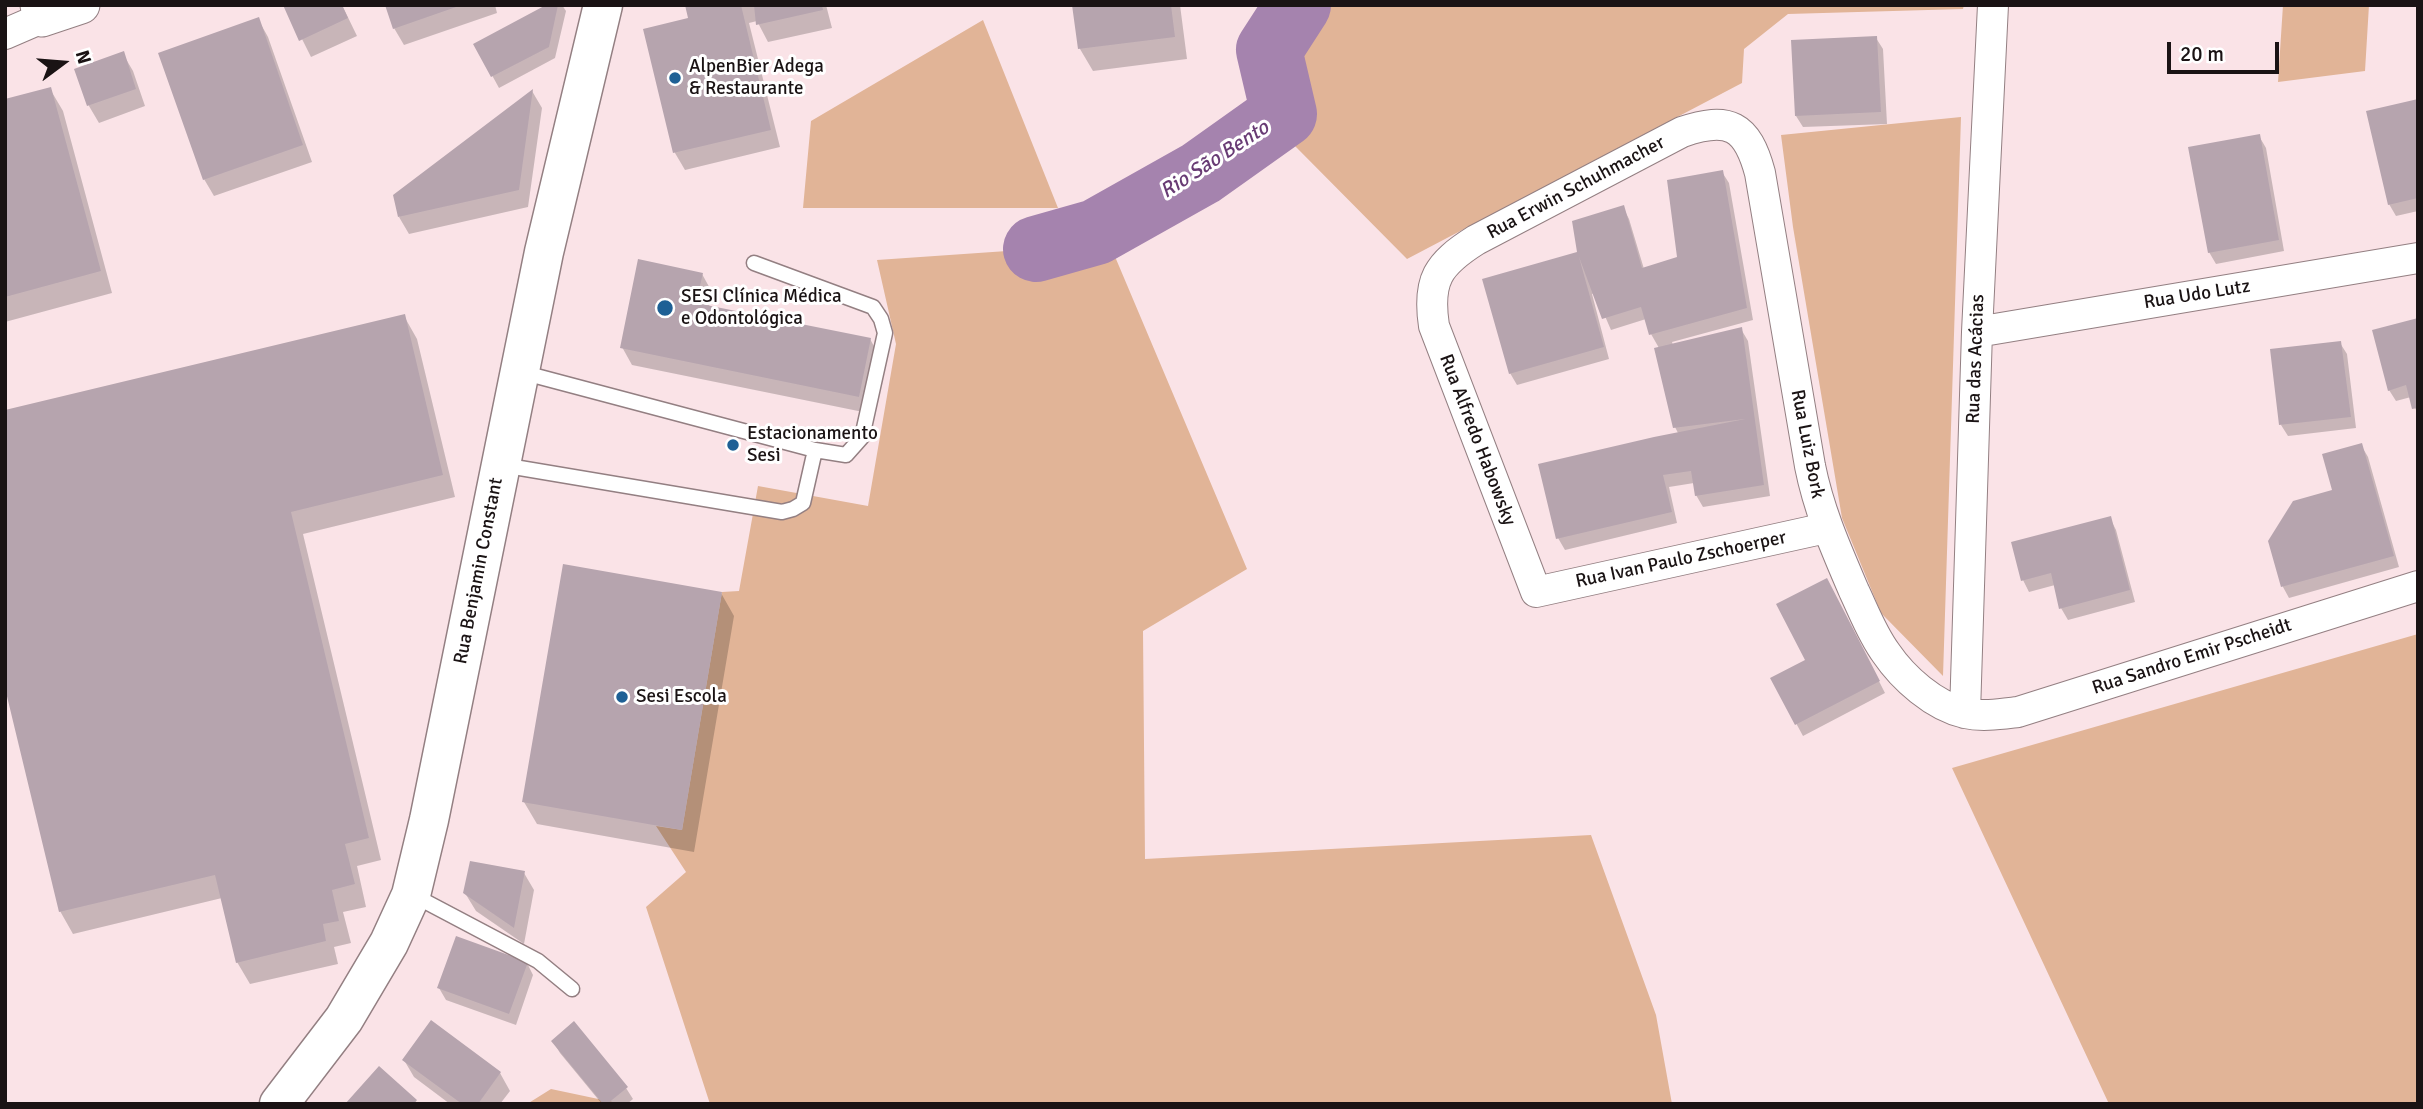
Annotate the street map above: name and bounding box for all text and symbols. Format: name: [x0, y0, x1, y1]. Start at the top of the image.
north arrow: [28, 28, 98, 98]
scale bar: [2171, 28, 2283, 72]
text: 20 m: [2180, 41, 2224, 67]
text: N: [70, 48, 97, 67]
place label: AlpenBier Adega & Restaurante: [689, 56, 824, 100]
marker: AlpenBier Adega & Restaurante: [667, 70, 683, 86]
water label: Rio São Bento: [1156, 116, 1274, 204]
street label: Rua Erwin Schuhmacher: [1483, 131, 1669, 245]
street label: Rua Udo Lutz: [2142, 275, 2252, 315]
place label: SESI Clínica Médica e Odontológica: [681, 286, 842, 330]
street label: Rua das Acácias: [1962, 294, 1990, 424]
marker: SESI Clínica Médica e Odontológica: [655, 298, 675, 318]
street label: Rua Alfredo Habowsky: [1434, 351, 1520, 529]
street label: Rua Luiz Bork: [1785, 387, 1829, 501]
place label: Estacionamento Sesi: [747, 423, 878, 467]
marker: Estacionamento Sesi: [725, 437, 741, 453]
street label: Rua Benjamin Constant: [450, 476, 508, 666]
street label: Rua Ivan Paulo Zschoerper: [1574, 527, 1788, 593]
street label: Rua Sandro Emir Pscheidt: [2089, 614, 2295, 700]
place label: Sesi Escola: [636, 686, 727, 708]
marker: Sesi Escola: [614, 689, 630, 705]

